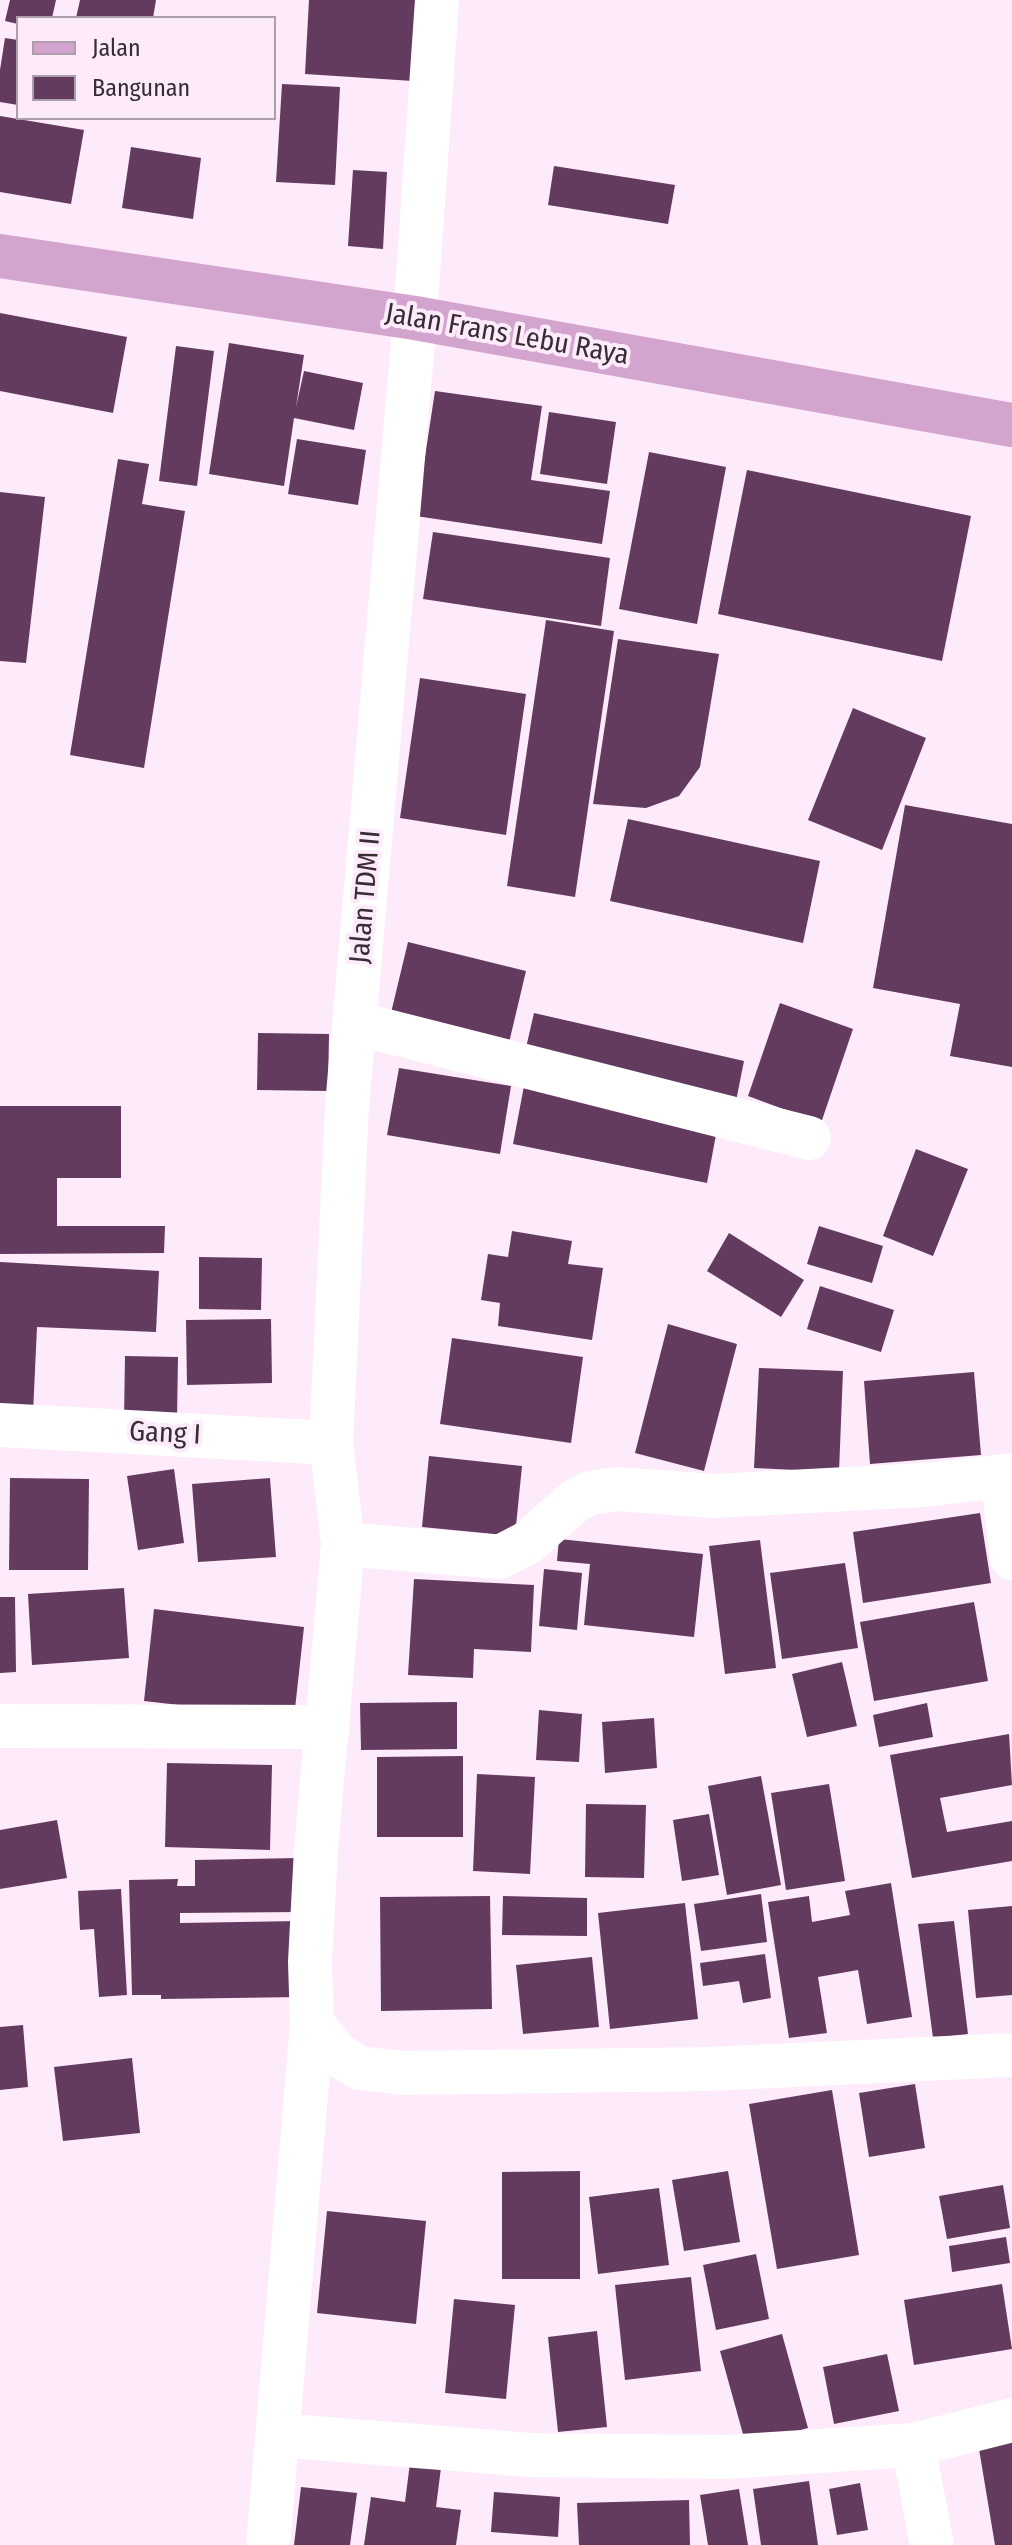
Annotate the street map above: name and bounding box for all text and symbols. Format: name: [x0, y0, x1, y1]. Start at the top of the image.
legend: [16, 16, 276, 120]
text: Jalan: [92, 34, 141, 62]
text: Bangunan: [92, 74, 190, 102]
street label: Jalan Frans Lebu Raya: [383, 297, 631, 373]
street label: Jalan TDM II: [343, 829, 389, 965]
street label: Gang I: [128, 1415, 202, 1453]

